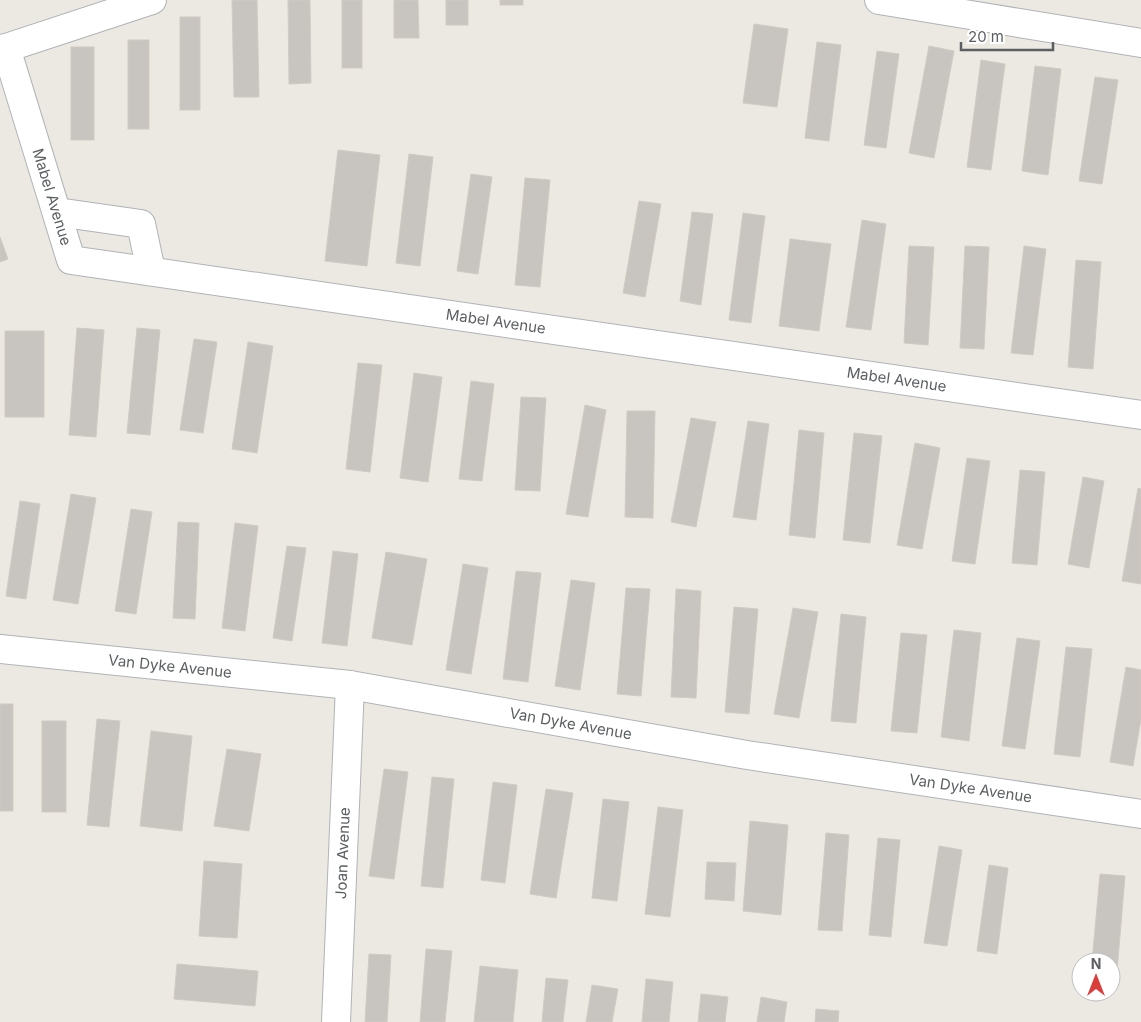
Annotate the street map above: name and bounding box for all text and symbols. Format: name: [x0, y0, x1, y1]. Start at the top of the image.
scale bar: [961, 20, 1054, 52]
text: 20 m: [968, 27, 1004, 46]
street label: Mabel Avenue: [28, 146, 76, 248]
street label: Mabel Avenue: [445, 304, 547, 338]
street label: Mabel Avenue: [846, 362, 948, 396]
street label: Van Dyke Avenue: [107, 650, 233, 682]
street label: Van Dyke Avenue: [508, 703, 634, 744]
street label: Van Dyke Avenue: [908, 769, 1033, 807]
street label: Joan Avenue: [331, 807, 354, 899]
north arrow: [1071, 952, 1121, 1002]
text: N: [1091, 955, 1101, 972]

